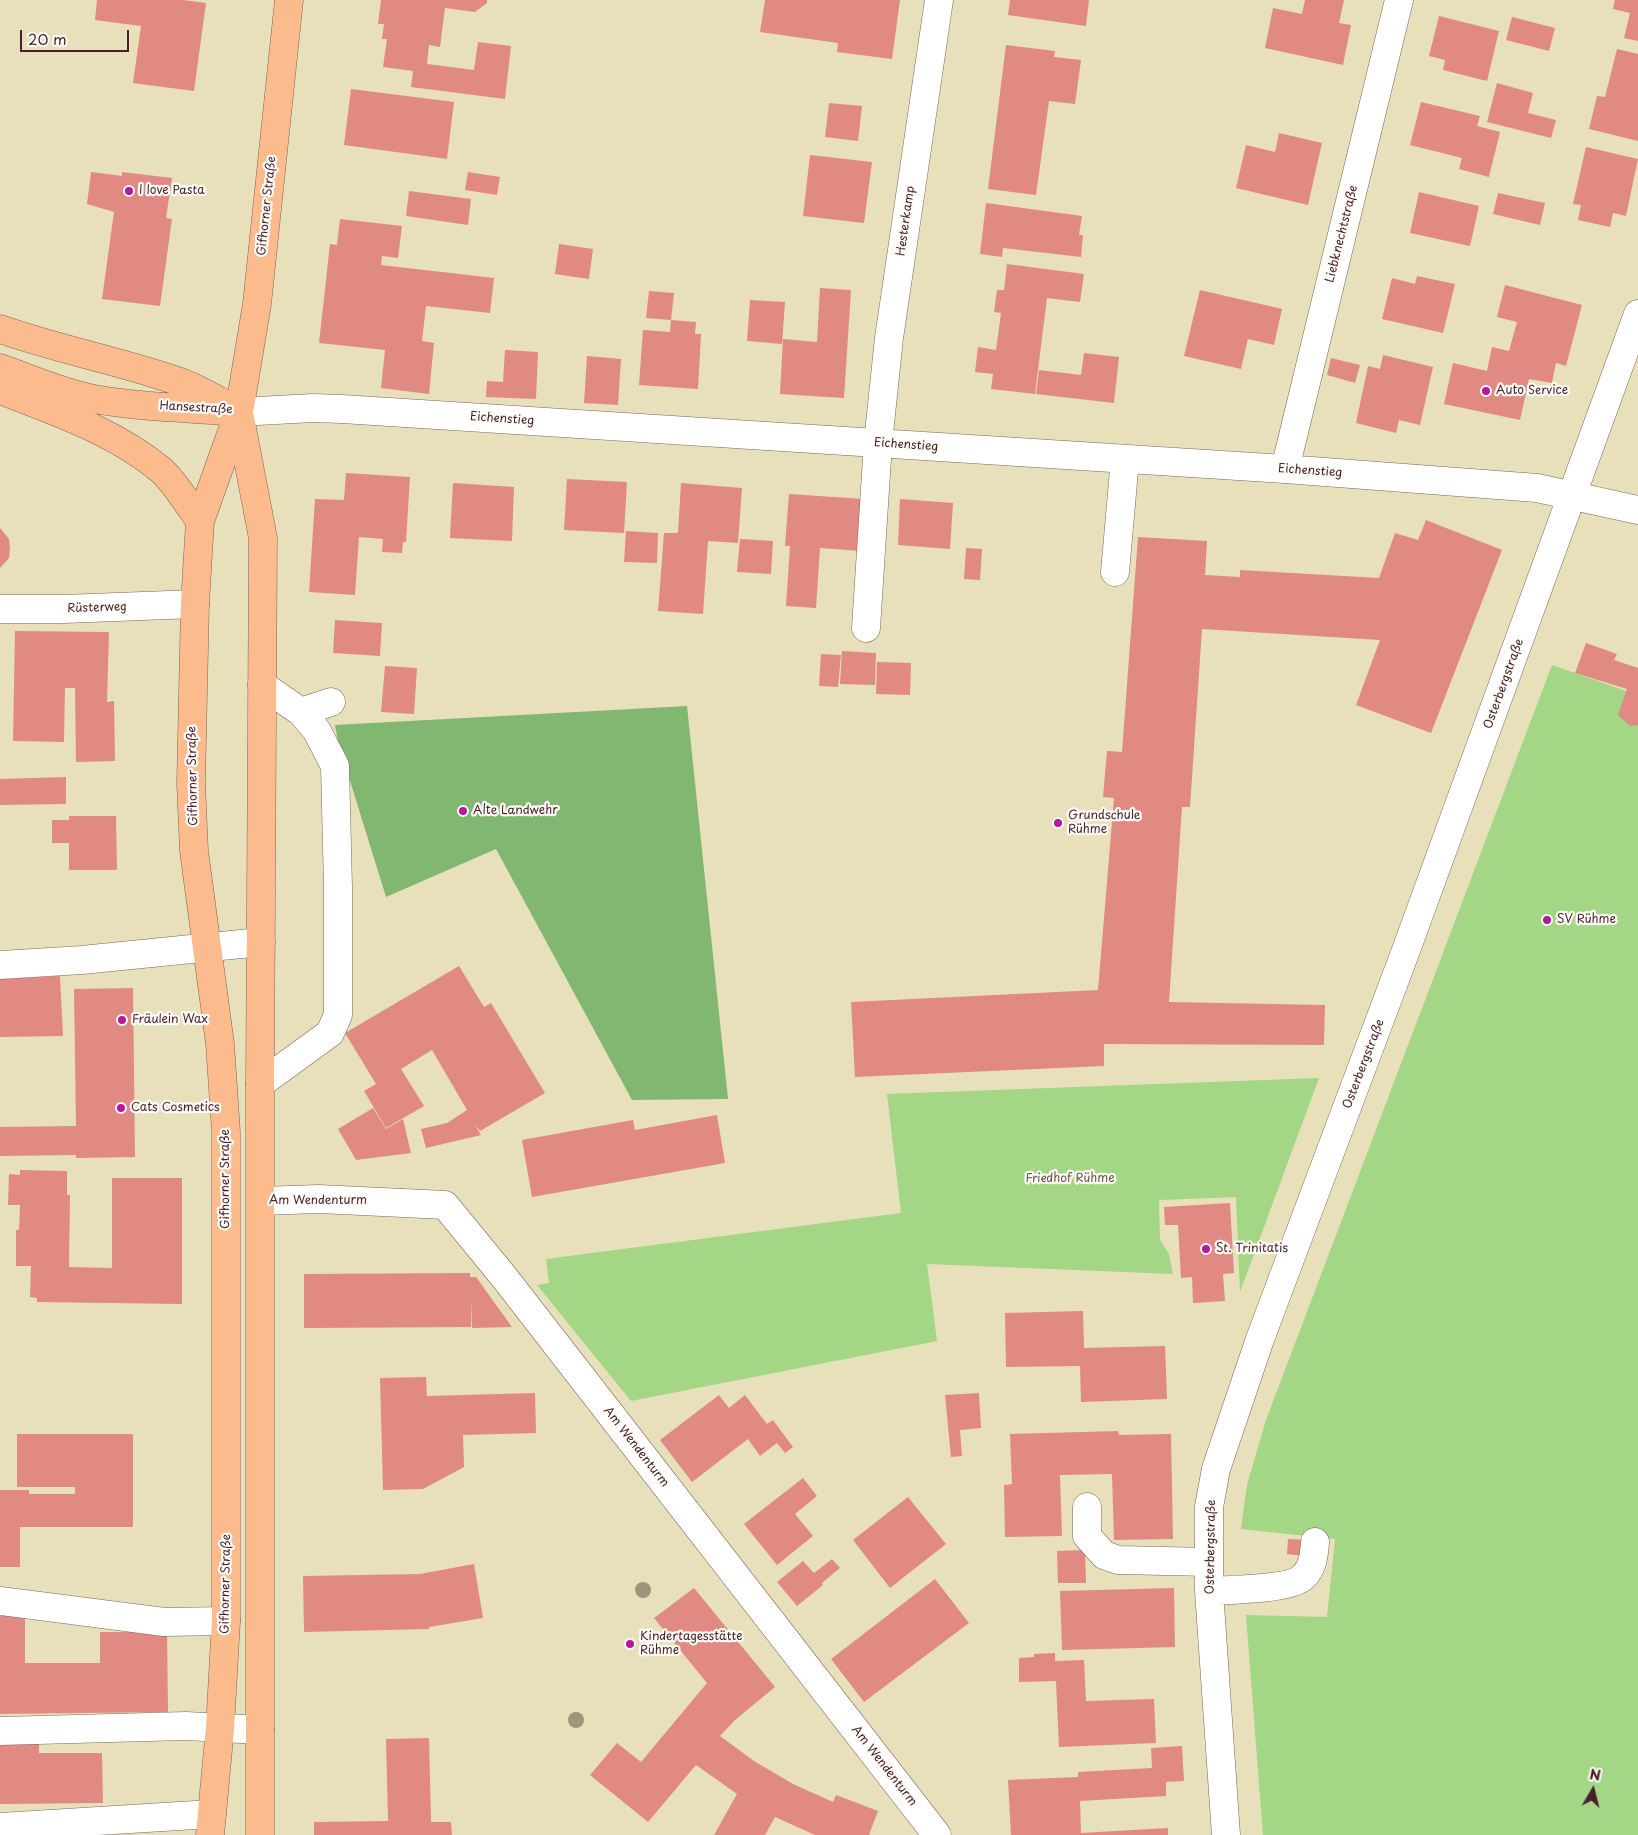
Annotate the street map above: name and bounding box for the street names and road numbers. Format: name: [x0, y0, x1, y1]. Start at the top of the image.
street label: Gifhorner Straße: [255, 156, 279, 256]
street label: Liebknechtstraße: [1323, 184, 1361, 284]
street label: Hesterkamp: [894, 185, 918, 257]
street label: Hansestraße: [159, 399, 233, 417]
street label: Eichenstieg: [469, 410, 535, 428]
street label: Eichenstieg: [873, 436, 939, 454]
street label: Eichenstieg: [1277, 462, 1343, 480]
street label: Rüsterweg: [67, 600, 127, 616]
street label: Osterbergstraße: [1481, 637, 1527, 731]
street label: Gifhorner Straße: [185, 726, 201, 826]
street label: Osterbergstraße: [1340, 1017, 1388, 1111]
street label: Gifhorner Straße: [219, 1129, 233, 1229]
street label: Am Wendenturm: [269, 1194, 367, 1208]
street label: Am Wendenturm: [600, 1404, 672, 1490]
street label: Osterbergstraße: [1203, 1499, 1219, 1595]
street label: Gifhorner Straße: [218, 1534, 234, 1634]
street label: Am Wendenturm: [848, 1723, 920, 1809]

